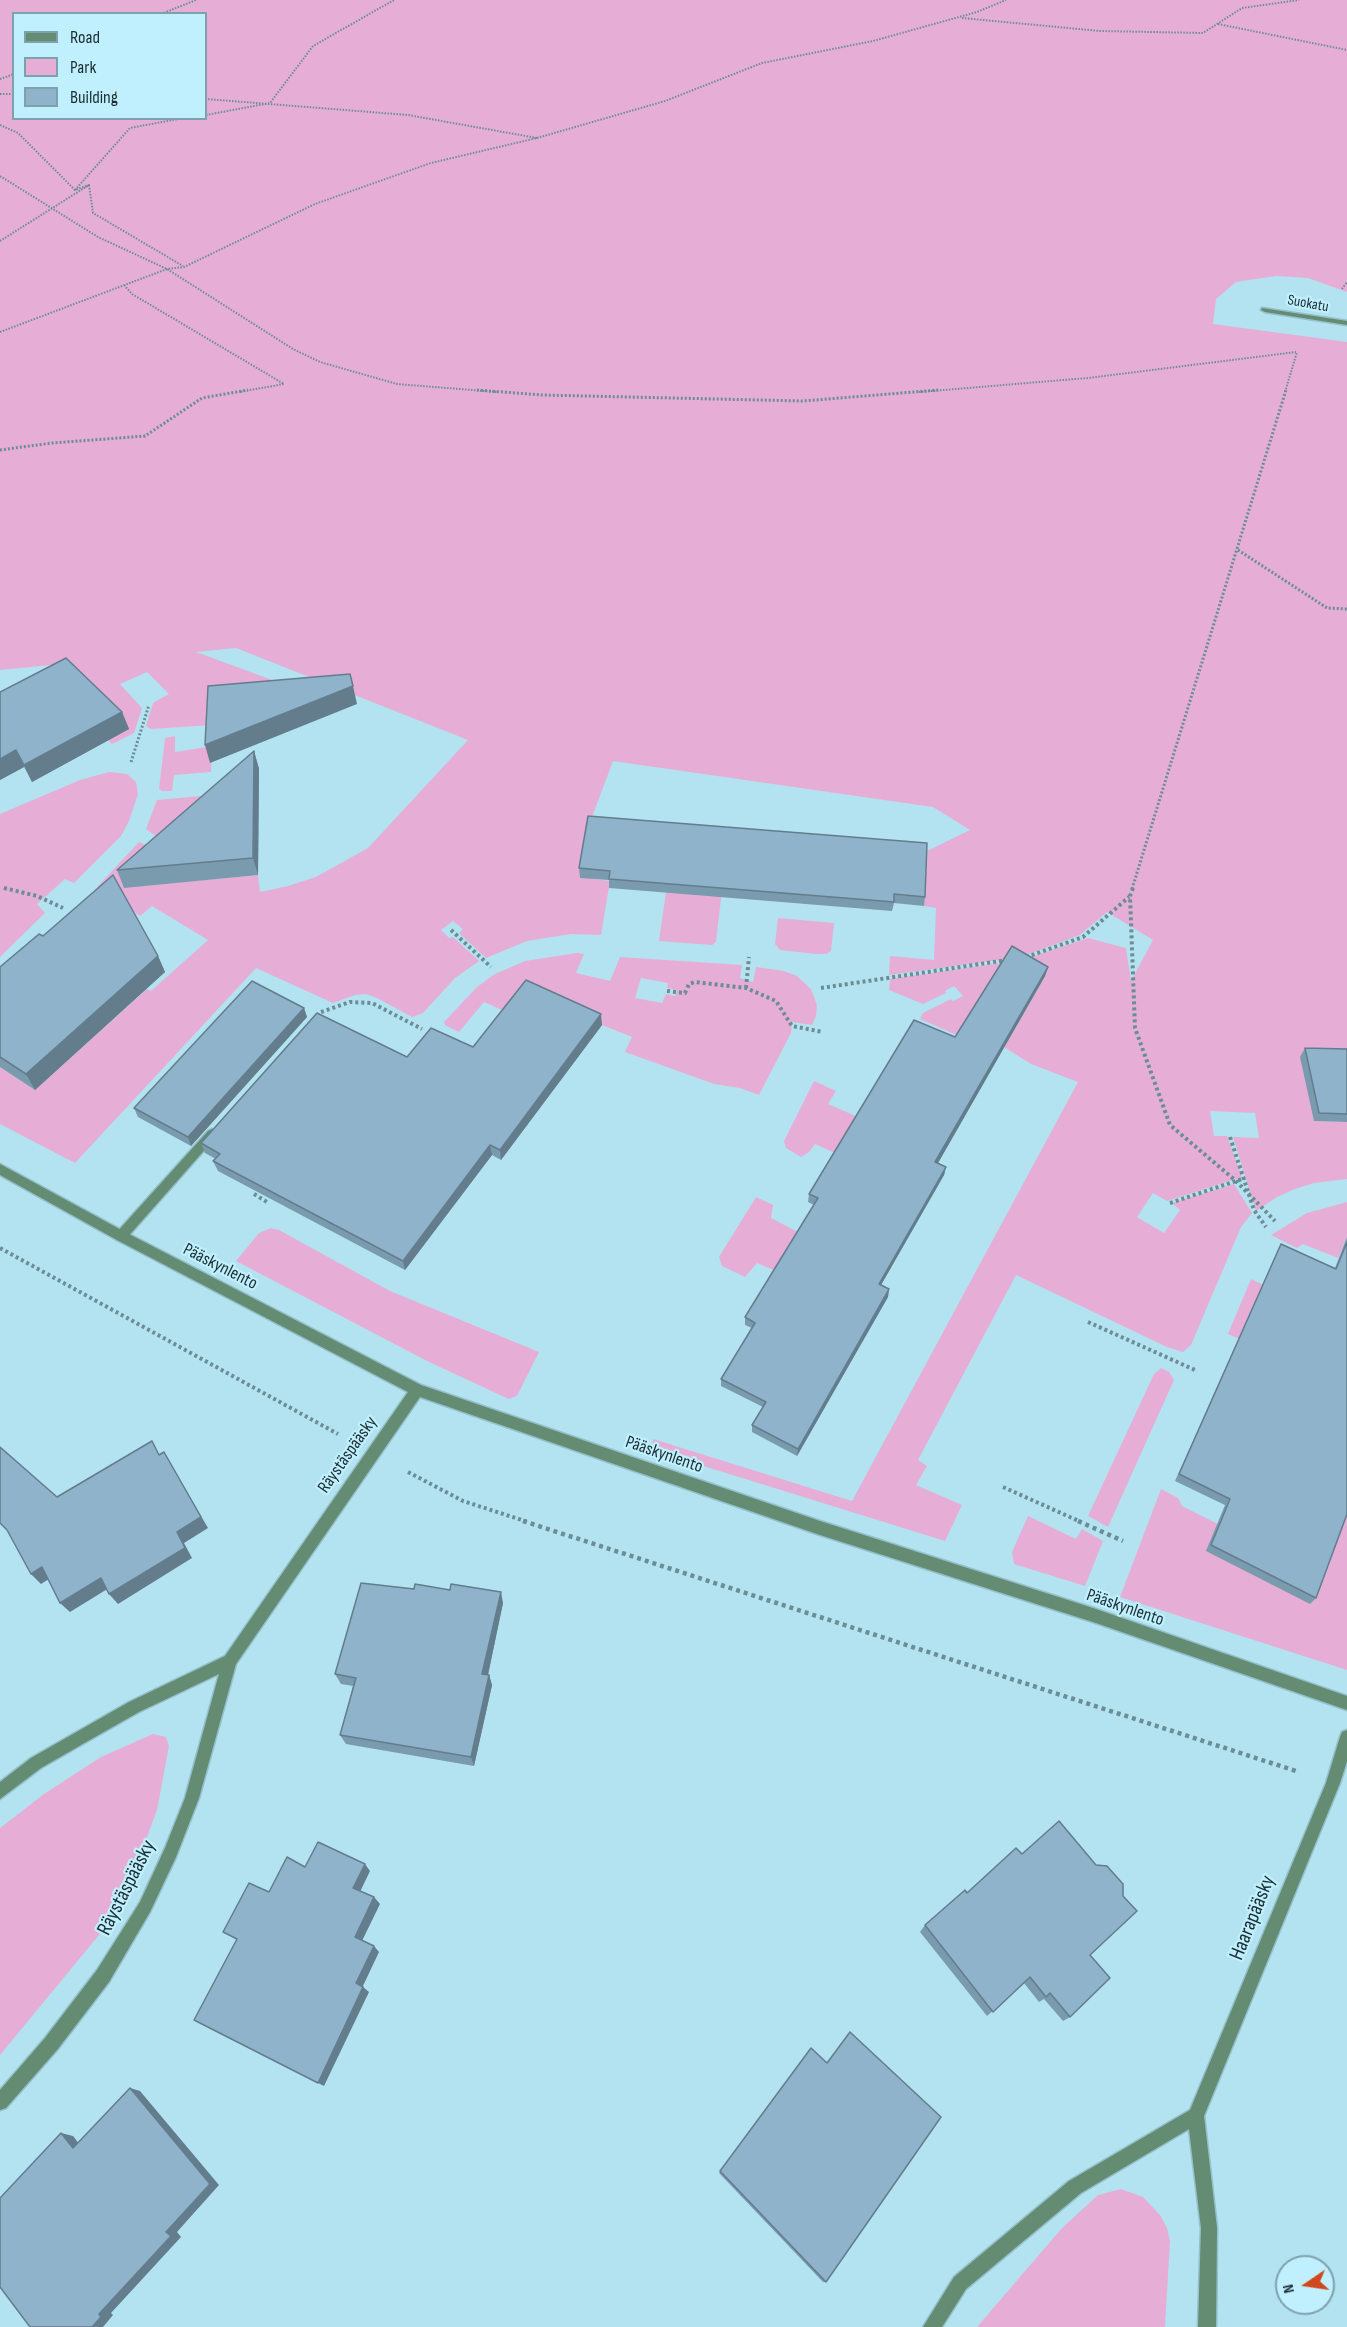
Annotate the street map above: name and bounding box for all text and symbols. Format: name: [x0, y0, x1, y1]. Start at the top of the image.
legend: [12, 12, 207, 120]
text: Road: [70, 27, 100, 48]
text: Park: [70, 57, 96, 78]
text: Building: [70, 87, 118, 108]
street label: Suokatu: [1286, 292, 1330, 316]
street label: Pääskynlento: [179, 1239, 261, 1295]
street label: Räystäspääsky: [314, 1412, 382, 1498]
street label: Pääskynlento: [622, 1432, 706, 1478]
street label: Pääskynlento: [1083, 1585, 1167, 1631]
street label: Räystäspääsky: [92, 1836, 162, 1940]
street label: Haarapääsky: [1225, 1872, 1281, 1964]
north arrow: [1275, 2255, 1335, 2315]
text: N: [1279, 2282, 1299, 2295]

